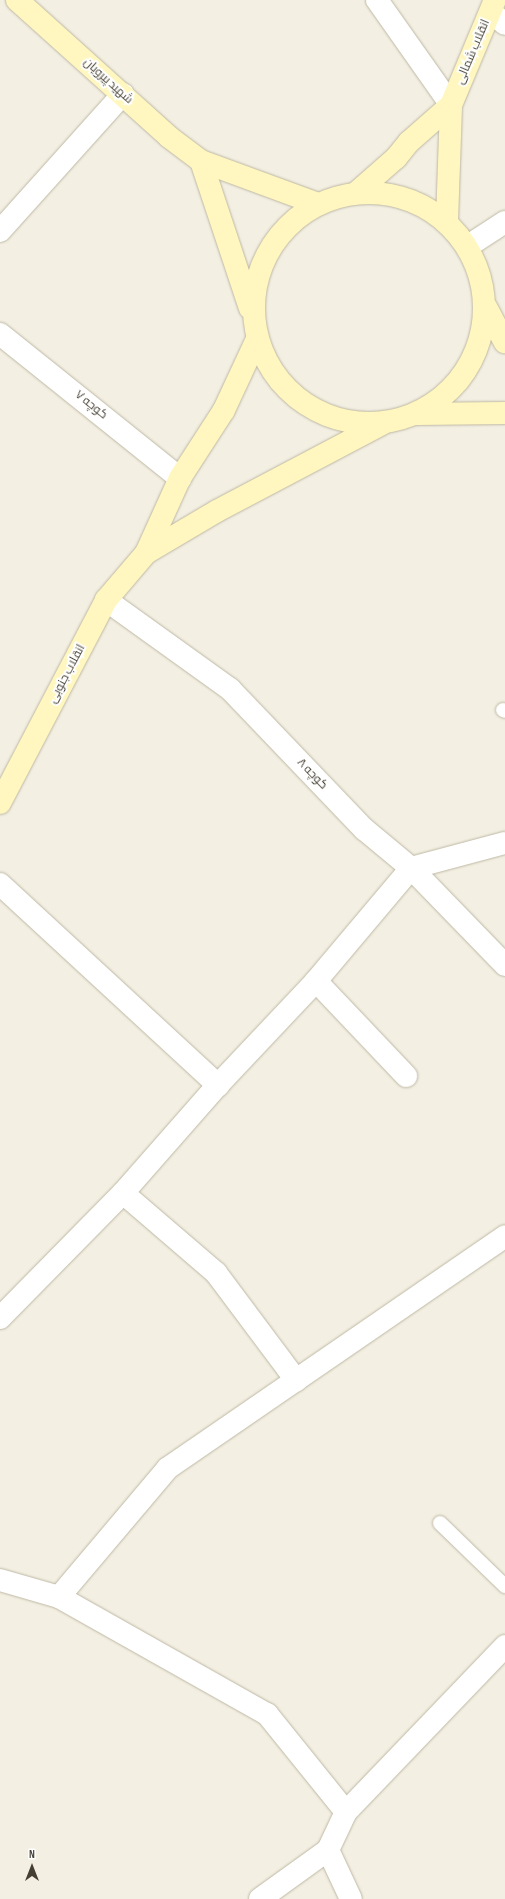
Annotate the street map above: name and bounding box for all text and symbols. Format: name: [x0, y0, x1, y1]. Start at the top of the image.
street label: انقلاب شمالی: [453, 17, 493, 87]
street label: شهید پیرویان: [80, 55, 136, 107]
street label: کوچه ۷: [72, 388, 110, 422]
street label: انقلاب جنوبی: [46, 642, 88, 706]
street label: کوچه ۸: [294, 756, 330, 792]
north arrow: [12, 1847, 52, 1887]
text: N: [29, 1848, 35, 1861]

